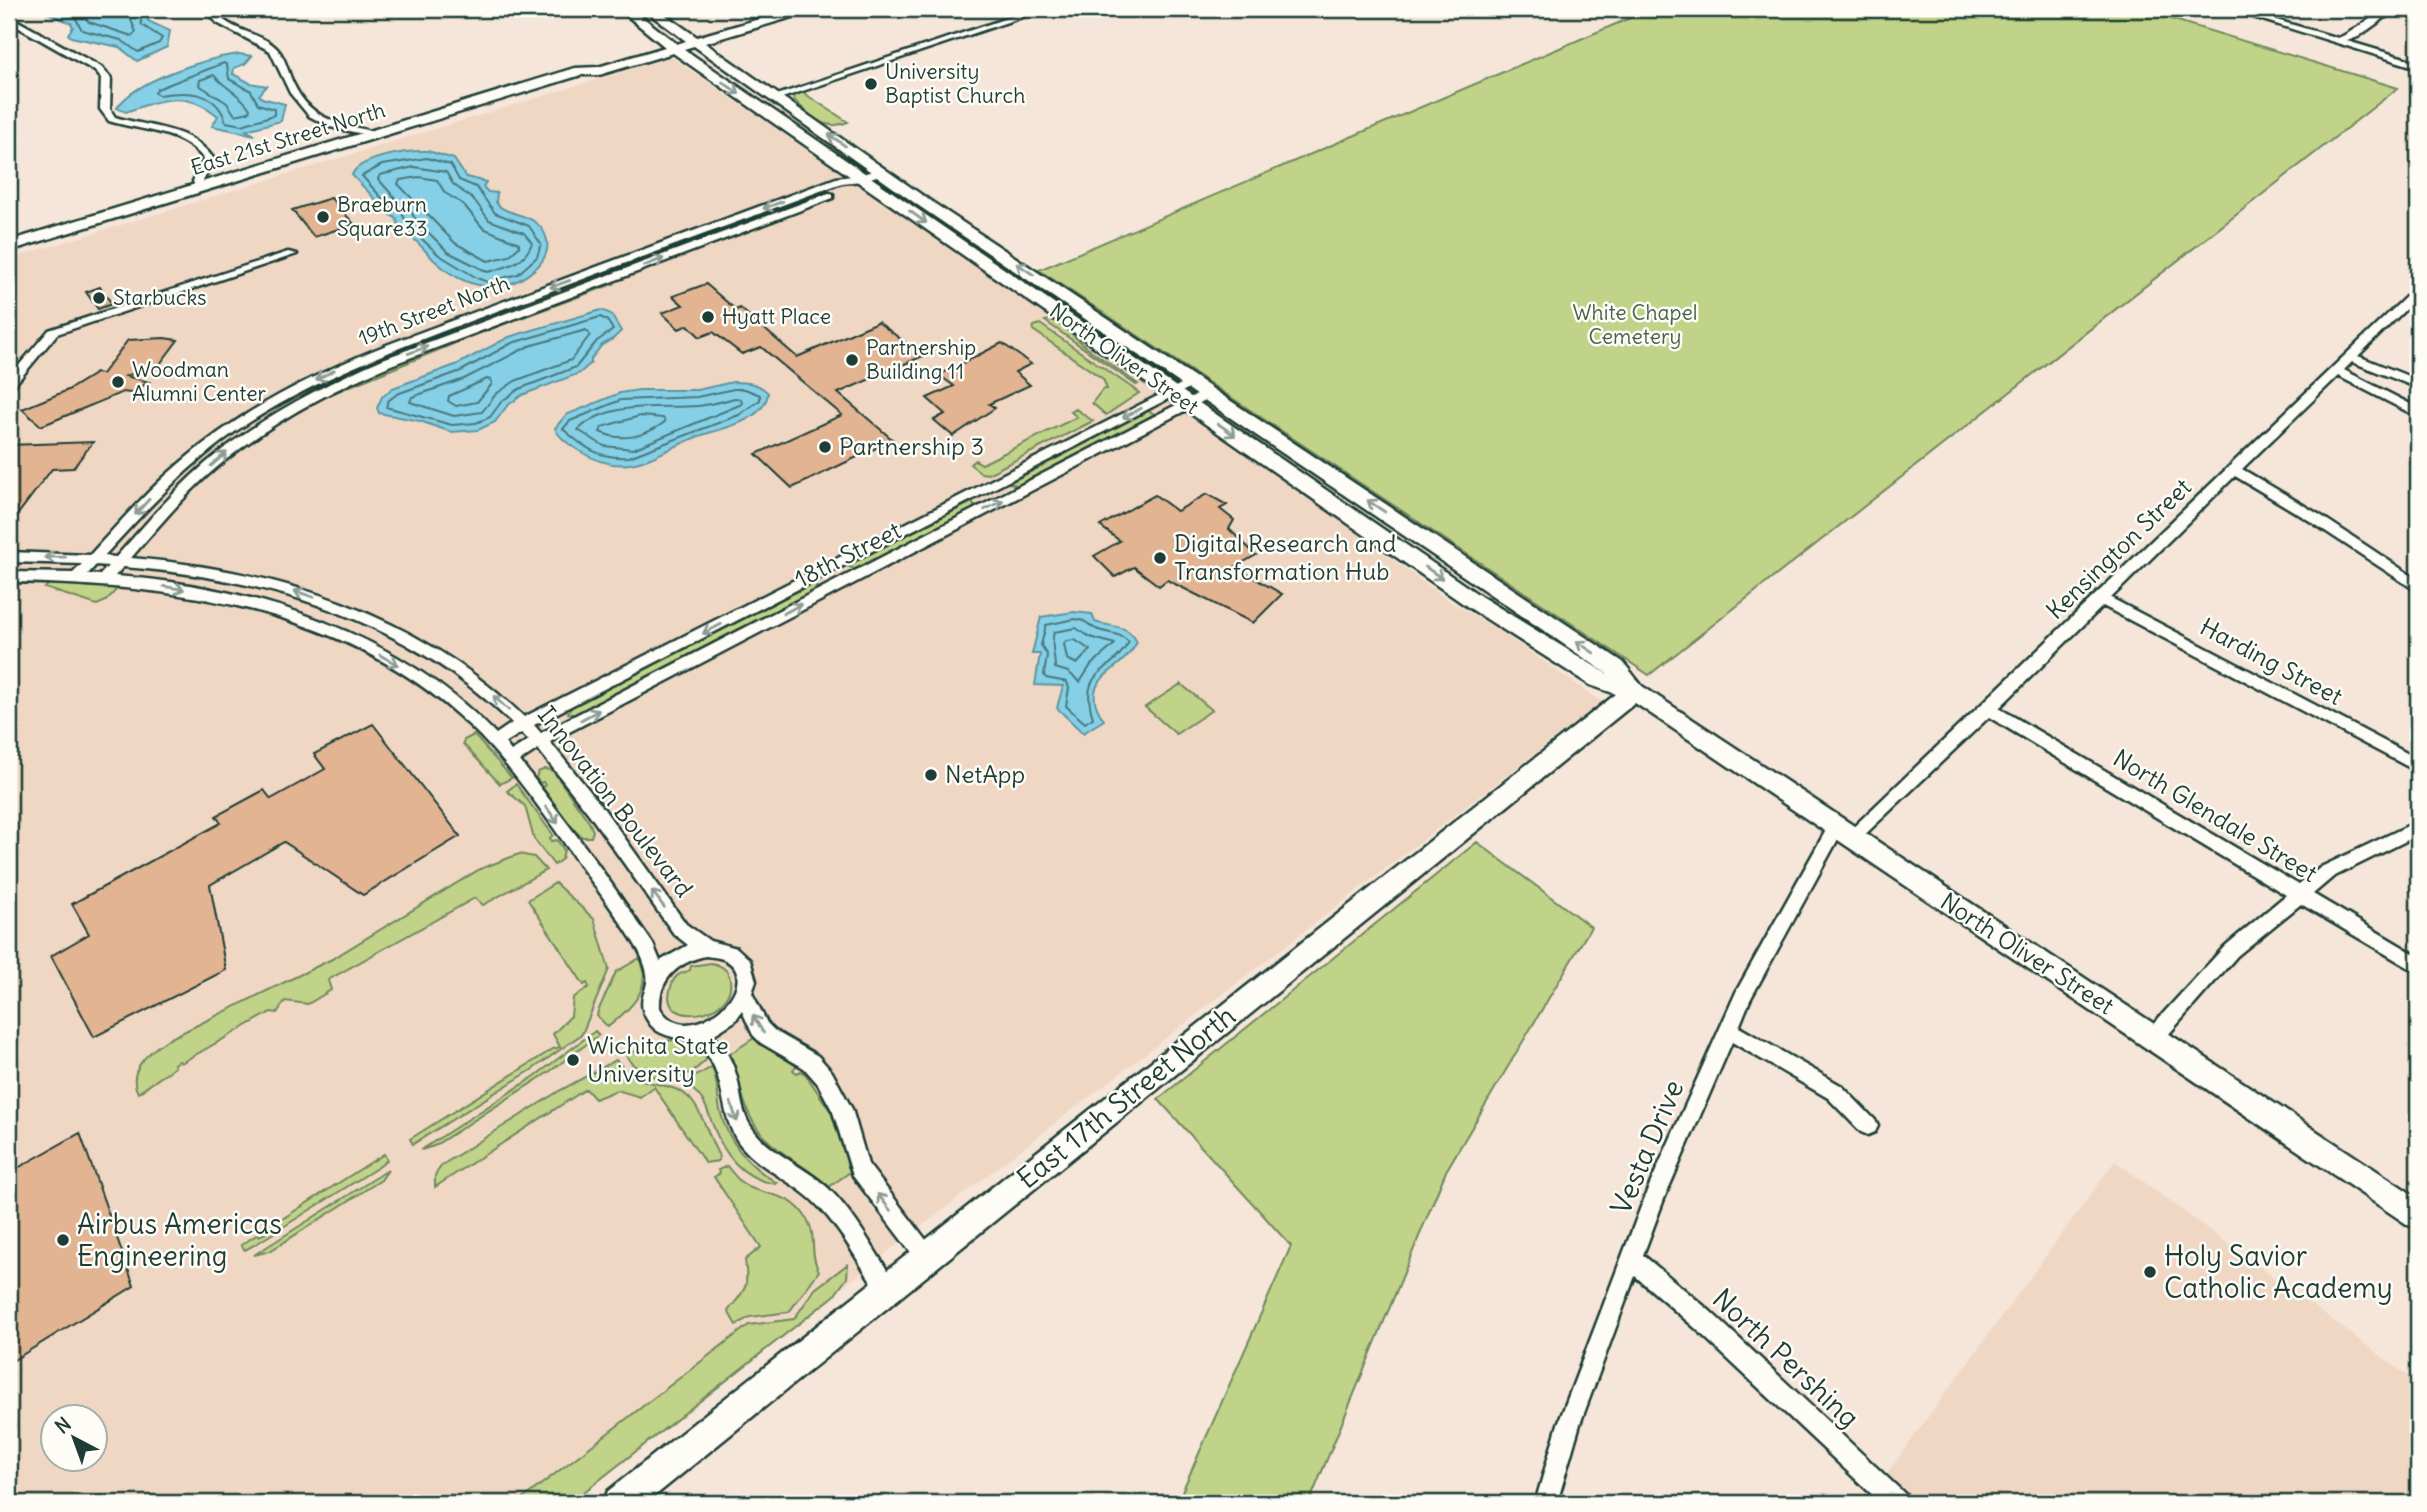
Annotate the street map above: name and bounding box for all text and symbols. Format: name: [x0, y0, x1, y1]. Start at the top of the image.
place label: University Baptist Church: [885, 58, 1025, 109]
marker: University Baptist Church: [863, 76, 879, 92]
one-way arrow: [721, 81, 740, 95]
street label: East 21st Street North: [187, 96, 388, 181]
one-way arrow: [828, 133, 847, 147]
place label: Braeburn Square33: [337, 191, 428, 242]
one-way arrow: [763, 200, 785, 212]
marker: Braeburn Square33: [315, 209, 331, 225]
one-way arrow: [908, 210, 928, 224]
one-way arrow: [643, 254, 664, 267]
one-way arrow: [1016, 262, 1035, 276]
street label: 19th Street North: [355, 269, 513, 352]
one-way arrow: [550, 279, 572, 291]
place label: Starbucks: [113, 284, 207, 311]
marker: Starbucks: [91, 290, 107, 306]
street label: North Oliver Street: [1045, 297, 1204, 420]
park label: White Chapel Cemetery: [1573, 299, 1698, 350]
place label: Hyatt Place: [722, 303, 831, 330]
marker: Hyatt Place: [700, 309, 716, 325]
place label: Partnership Building 11: [866, 334, 976, 385]
one-way arrow: [407, 343, 428, 355]
marker: Partnership Building 11: [844, 352, 860, 368]
place label: Woodman Alumni Center: [132, 356, 266, 407]
one-way arrow: [315, 369, 336, 383]
marker: Woodman Alumni Center: [110, 374, 126, 390]
one-way arrow: [1122, 407, 1143, 421]
one-way arrow: [1217, 423, 1236, 437]
place label: Partnership 3: [839, 431, 984, 461]
marker: Partnership 3: [817, 439, 833, 455]
one-way arrow: [210, 451, 228, 467]
street label: Kensington Street: [2040, 472, 2197, 625]
one-way arrow: [983, 497, 1004, 511]
one-way arrow: [134, 498, 150, 516]
one-way arrow: [1367, 499, 1386, 513]
street label: 18th Street: [789, 515, 906, 594]
place label: Digital Research and Transformation Hub: [1174, 528, 1396, 586]
marker: Digital Research and Transformation Hub: [1152, 550, 1168, 566]
one-way arrow: [44, 551, 67, 564]
one-way arrow: [1424, 566, 1443, 580]
one-way arrow: [162, 582, 185, 595]
one-way arrow: [293, 586, 315, 599]
one-way arrow: [781, 602, 802, 616]
street label: Harding Street: [2195, 611, 2348, 711]
one-way arrow: [702, 622, 723, 636]
one-way arrow: [1576, 640, 1595, 654]
one-way arrow: [378, 653, 398, 667]
one-way arrow: [492, 695, 510, 711]
street label: Innovation Boulevard: [532, 700, 700, 903]
one-way arrow: [579, 707, 600, 721]
street label: North Glendale Street: [2108, 742, 2323, 888]
place label: NetApp: [945, 759, 1025, 789]
marker: NetApp: [923, 767, 939, 783]
one-way arrow: [545, 805, 559, 824]
street label: North Oliver Street: [1935, 886, 2120, 1020]
one-way arrow: [651, 890, 666, 909]
street label: East 17th Street North: [1009, 998, 1243, 1196]
one-way arrow: [751, 1014, 765, 1034]
place label: Wichita State University: [587, 1030, 729, 1088]
marker: Wichita State University: [565, 1052, 581, 1068]
street label: Vesta Drive: [1603, 1074, 1691, 1220]
one-way arrow: [728, 1101, 741, 1123]
one-way arrow: [877, 1193, 892, 1212]
place label: Airbus Americas Engineering: [77, 1206, 282, 1274]
marker: Airbus Americas Engineering: [55, 1232, 71, 1248]
place label: Holy Savior Catholic Academy: [2164, 1238, 2393, 1306]
marker: Holy Savior Catholic Academy: [2142, 1264, 2158, 1280]
street label: North Pershing: [1705, 1281, 1867, 1435]
north arrow: [38, 1404, 108, 1474]
text: N: [50, 1412, 76, 1439]

